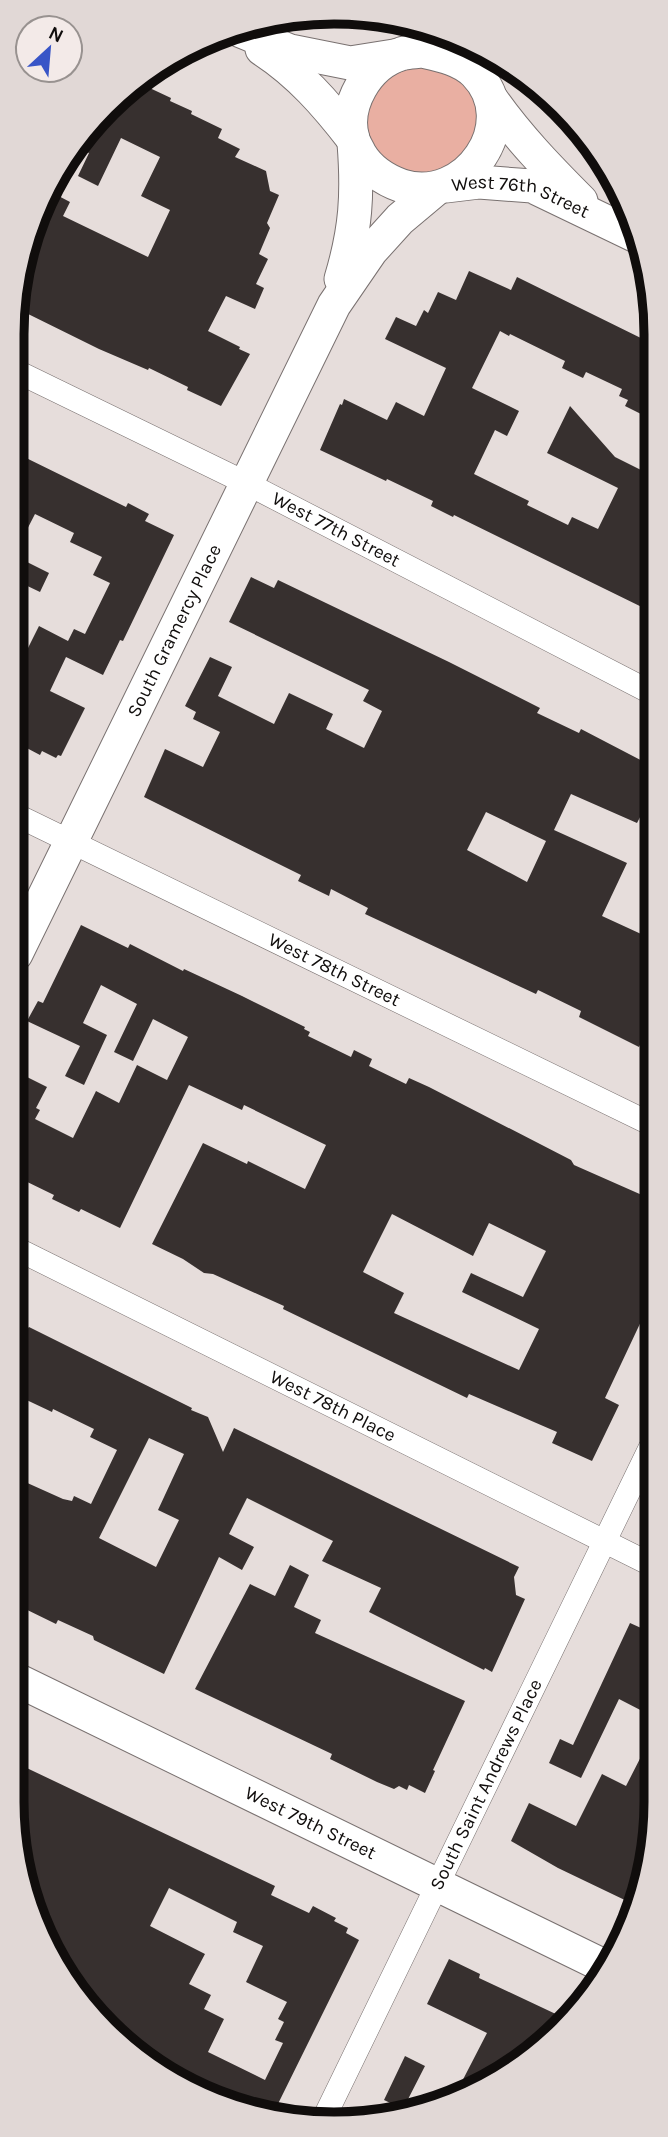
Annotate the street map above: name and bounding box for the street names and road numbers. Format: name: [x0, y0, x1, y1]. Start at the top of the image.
street label: West 76th Street: [450, 171, 593, 223]
street label: West 77th Street: [268, 487, 404, 572]
street label: South Gramercy Place: [123, 541, 226, 721]
street label: West 78th Street: [265, 929, 404, 1011]
street label: West 78th Place: [266, 1366, 399, 1447]
street label: South Saint Andrews Place: [426, 1676, 547, 1894]
street label: West 79th Street: [241, 1782, 380, 1864]

